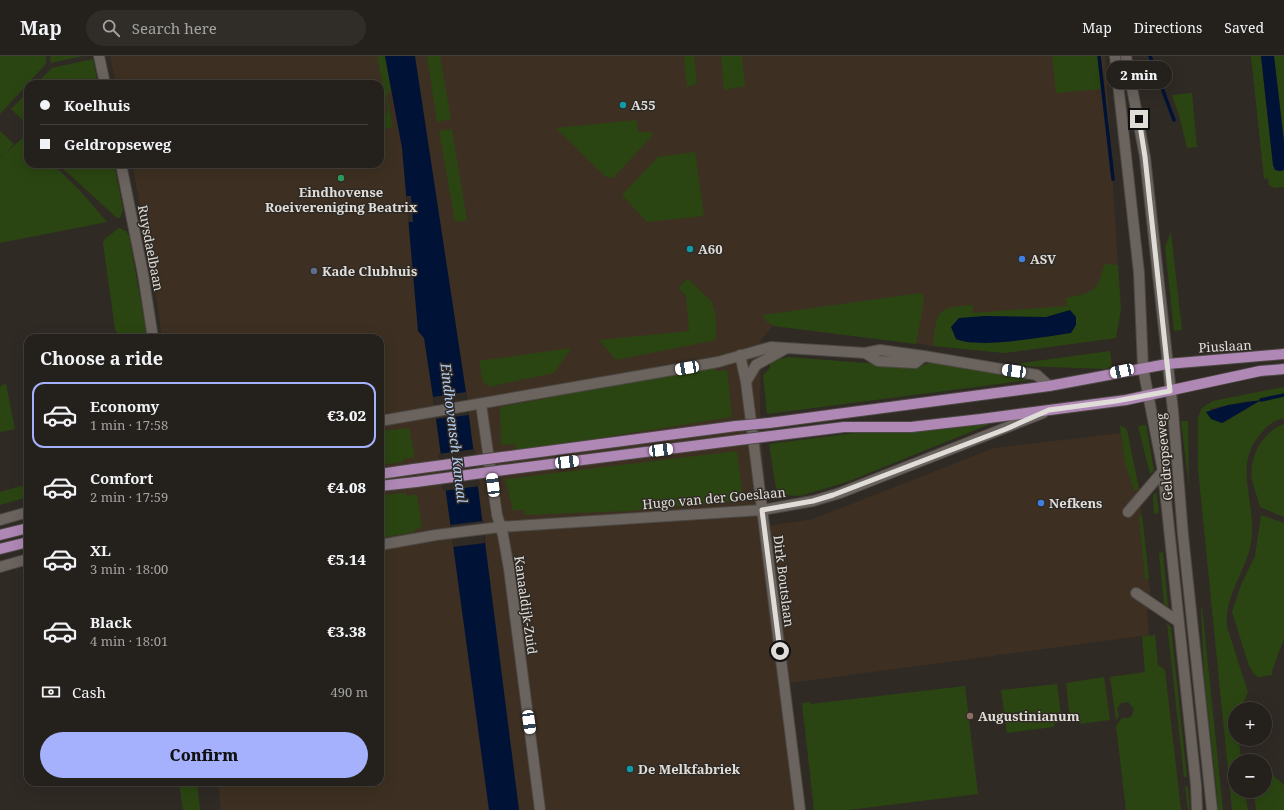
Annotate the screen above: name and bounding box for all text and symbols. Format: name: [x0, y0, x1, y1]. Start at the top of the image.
search box: [86, 10, 366, 46]
text: Map: [20, 15, 62, 41]
icon: search: [100, 17, 122, 39]
text: Search here: [132, 18, 217, 38]
text: Map: [1082, 18, 1112, 37]
text: Directions: [1134, 18, 1202, 37]
text: Saved: [1224, 18, 1264, 37]
callout: 2 min: [1106, 61, 1172, 89]
text: 2 min: [1120, 66, 1158, 84]
text: Koelhuis: [64, 95, 130, 115]
place label: A55: [631, 96, 655, 114]
marker: A55: [618, 100, 628, 110]
route end: [1130, 110, 1148, 128]
text: Geldropseweg: [64, 134, 172, 154]
marker: Eindhovense Roeivereniging Beatrix: [336, 173, 346, 183]
place label: Eindhovense Roeivereniging Beatrix: [265, 183, 418, 216]
street label: Ruysdaelbaan: [134, 203, 168, 293]
place label: A60: [698, 240, 722, 258]
marker: A60: [685, 244, 695, 254]
place label: ASV: [1030, 250, 1057, 268]
marker: ASV: [1017, 254, 1027, 264]
place label: Kade Clubhuis: [322, 262, 417, 280]
marker: Kade Clubhuis: [309, 266, 319, 276]
street label: Piuslaan: [1198, 336, 1253, 356]
text: Choose a ride: [40, 346, 163, 370]
car: [674, 360, 700, 376]
water label: Eindhovensch Kanaal: [436, 361, 473, 505]
car: [1001, 363, 1027, 379]
car: [1109, 363, 1135, 379]
text: Economy: [90, 396, 159, 416]
icon: car: [42, 397, 78, 433]
text: €3.02: [327, 405, 366, 425]
street label: Geldropseweg: [1151, 412, 1177, 502]
text: 1 min · 17:58: [90, 416, 168, 434]
car: [648, 443, 674, 457]
car: [554, 455, 580, 469]
text: Comfort: [90, 468, 153, 488]
icon: car: [42, 469, 78, 505]
car: [486, 472, 500, 498]
text: €4.08: [327, 477, 366, 497]
street label: Hugo van der Goeslaan: [641, 483, 787, 513]
text: 2 min · 17:59: [90, 488, 168, 506]
place label: Nefkens: [1049, 494, 1102, 512]
marker: Nefkens: [1036, 498, 1046, 508]
street label: Dirk Boutslaan: [769, 534, 799, 629]
text: XL: [90, 540, 111, 560]
icon: car: [42, 541, 78, 577]
text: €5.14: [327, 549, 366, 569]
street label: Kanaaldijk-Zuid: [510, 555, 542, 655]
text: 3 min · 18:00: [90, 560, 168, 578]
text: Black: [90, 612, 132, 632]
icon: car: [42, 613, 78, 649]
text: €3.38: [327, 621, 366, 641]
text: 4 min · 18:01: [90, 632, 168, 650]
route start: [771, 642, 789, 660]
icon: cash: [40, 681, 62, 703]
text: Cash: [72, 682, 106, 702]
text: 490 m: [331, 683, 368, 701]
map controls: [1228, 702, 1272, 798]
button: +: [1228, 702, 1272, 746]
place label: Augustinianum: [978, 707, 1080, 725]
car: [521, 709, 537, 735]
marker: Augustinianum: [965, 711, 975, 721]
button: Confirm: [40, 732, 368, 778]
button: −: [1228, 754, 1272, 798]
place label: De Melkfabriek: [638, 760, 741, 778]
marker: De Melkfabriek: [625, 764, 635, 774]

